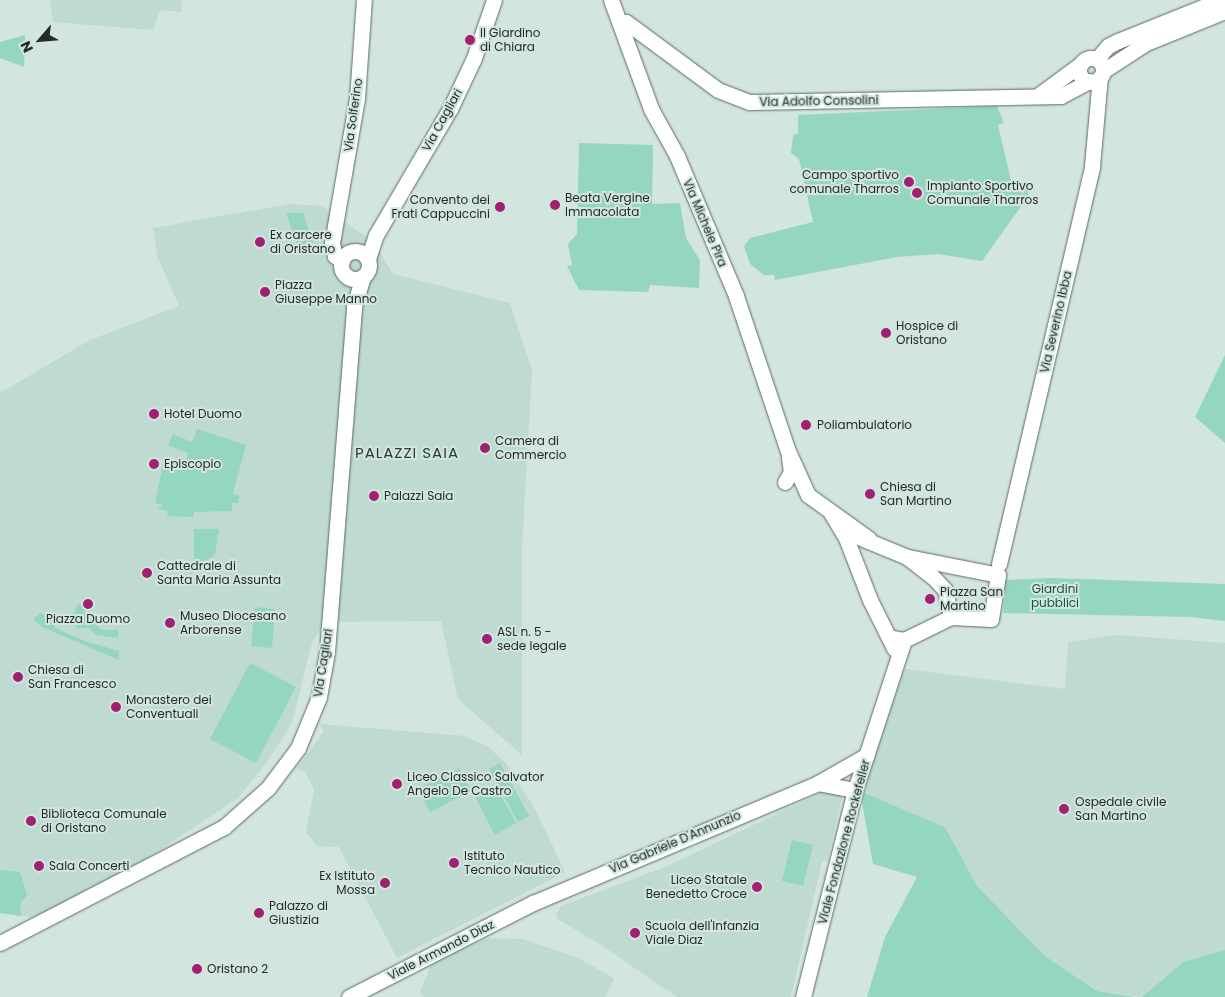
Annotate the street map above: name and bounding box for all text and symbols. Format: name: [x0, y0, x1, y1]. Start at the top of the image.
north arrow: [15, 15, 65, 65]
place label: Il Giardino di Chiara: [480, 26, 540, 54]
marker: Il Giardino di Chiara: [464, 34, 476, 46]
text: N: [15, 38, 38, 56]
street label: Via Solferino: [341, 77, 365, 153]
street label: Via Cagliari: [419, 86, 465, 154]
street label: Via Adolfo Consolini: [759, 93, 879, 109]
place label: Campo sportivo comunale Tharros: [789, 168, 899, 196]
marker: Campo sportivo comunale Tharros: [903, 176, 915, 188]
street label: Via Michele Pira: [680, 177, 730, 269]
place label: Impianto Sportivo Comunale Tharros: [927, 179, 1039, 207]
marker: Impianto Sportivo Comunale Tharros: [911, 187, 923, 199]
place label: Beata Vergine Immacolata: [565, 191, 650, 219]
place label: Convento dei Frati Cappuccini: [391, 193, 490, 221]
marker: Beata Vergine Immacolata: [549, 199, 561, 211]
marker: Convento dei Frati Cappuccini: [494, 201, 506, 213]
place label: Ex carcere di Oristano: [270, 228, 335, 256]
marker: Ex carcere di Oristano: [254, 236, 266, 248]
street label: Via Severino Ibba: [1037, 270, 1075, 374]
place label: Piazza Giuseppe Manno: [275, 278, 377, 306]
marker: Piazza Giuseppe Manno: [259, 286, 271, 298]
place label: Hospice di Oristano: [896, 319, 958, 347]
marker: Hospice di Oristano: [880, 327, 892, 339]
place label: Hotel Duomo: [164, 407, 242, 421]
marker: Hotel Duomo: [148, 408, 160, 420]
marker: Poliambulatorio: [799, 418, 813, 432]
place label: Poliambulatorio: [817, 418, 912, 432]
place label: Camera di Commercio: [495, 434, 566, 462]
marker: Camera di Commercio: [479, 442, 491, 454]
district label: PALAZZI SAIA: [353, 444, 461, 462]
place label: Episcopio: [164, 457, 221, 471]
marker: Episcopio: [148, 458, 160, 470]
place label: Chiesa di San Martino: [880, 480, 952, 508]
marker: Chiesa di San Martino: [864, 488, 876, 500]
place label: Palazzi Saia: [384, 489, 453, 503]
marker: Palazzi Saia: [368, 490, 380, 502]
place label: Cattedrale di Santa Maria Assunta: [157, 559, 281, 587]
marker: Cattedrale di Santa Maria Assunta: [141, 567, 153, 579]
park label: Giardini pubblici: [1031, 582, 1079, 610]
place label: Piazza San Martino: [940, 585, 1003, 613]
marker: Piazza San Martino: [924, 593, 936, 605]
marker: Piazza Duomo: [82, 598, 94, 610]
place label: Museo Diocesano Arborense: [180, 609, 286, 637]
place label: Piazza Duomo: [46, 612, 130, 626]
marker: Museo Diocesano Arborense: [164, 617, 176, 629]
place label: ASL n. 5 - sede legale: [497, 625, 566, 653]
street label: Via Cagliari: [310, 628, 336, 698]
marker: ASL n. 5 - sede legale: [481, 633, 493, 645]
place label: Chiesa di San Francesco: [28, 663, 116, 691]
marker: Chiesa di San Francesco: [12, 671, 24, 683]
place label: Monastero dei Conventuali: [126, 693, 212, 721]
marker: Monastero dei Conventuali: [110, 701, 122, 713]
street label: Viale Fondazione Rockefeller: [815, 758, 873, 926]
place label: Liceo Classico Salvator Angelo De Castro: [407, 770, 544, 798]
marker: Liceo Classico Salvator Angelo De Castro: [391, 778, 403, 790]
place label: Ospedale civile San Martino: [1075, 795, 1166, 823]
marker: Ospedale civile San Martino: [1057, 802, 1071, 816]
place label: Biblioteca Comunale di Oristano: [41, 807, 167, 835]
street label: Via Gabriele D'Annunzio: [607, 808, 743, 876]
marker: Biblioteca Comunale di Oristano: [25, 815, 37, 827]
place label: Istituto Tecnico Nautico: [464, 849, 561, 877]
marker: Istituto Tecnico Nautico: [448, 857, 460, 869]
place label: Sala Concerti: [49, 859, 130, 873]
marker: Sala Concerti: [33, 860, 45, 872]
place label: Ex Istituto Mossa: [319, 869, 375, 897]
place label: Liceo Statale Benedetto Croce: [646, 873, 747, 901]
marker: Ex Istituto Mossa: [379, 877, 391, 889]
marker: Liceo Statale Benedetto Croce: [751, 881, 763, 893]
place label: Palazzo di Giustizia: [269, 899, 328, 927]
marker: Palazzo di Giustizia: [253, 907, 265, 919]
street label: Viale Armando Diaz: [385, 917, 497, 983]
place label: Scuola dell'Infanzia Viale Diaz: [645, 919, 759, 947]
marker: Scuola dell'Infanzia Viale Diaz: [629, 927, 641, 939]
place label: Oristano 2: [207, 962, 268, 976]
marker: Oristano 2: [191, 963, 203, 975]

